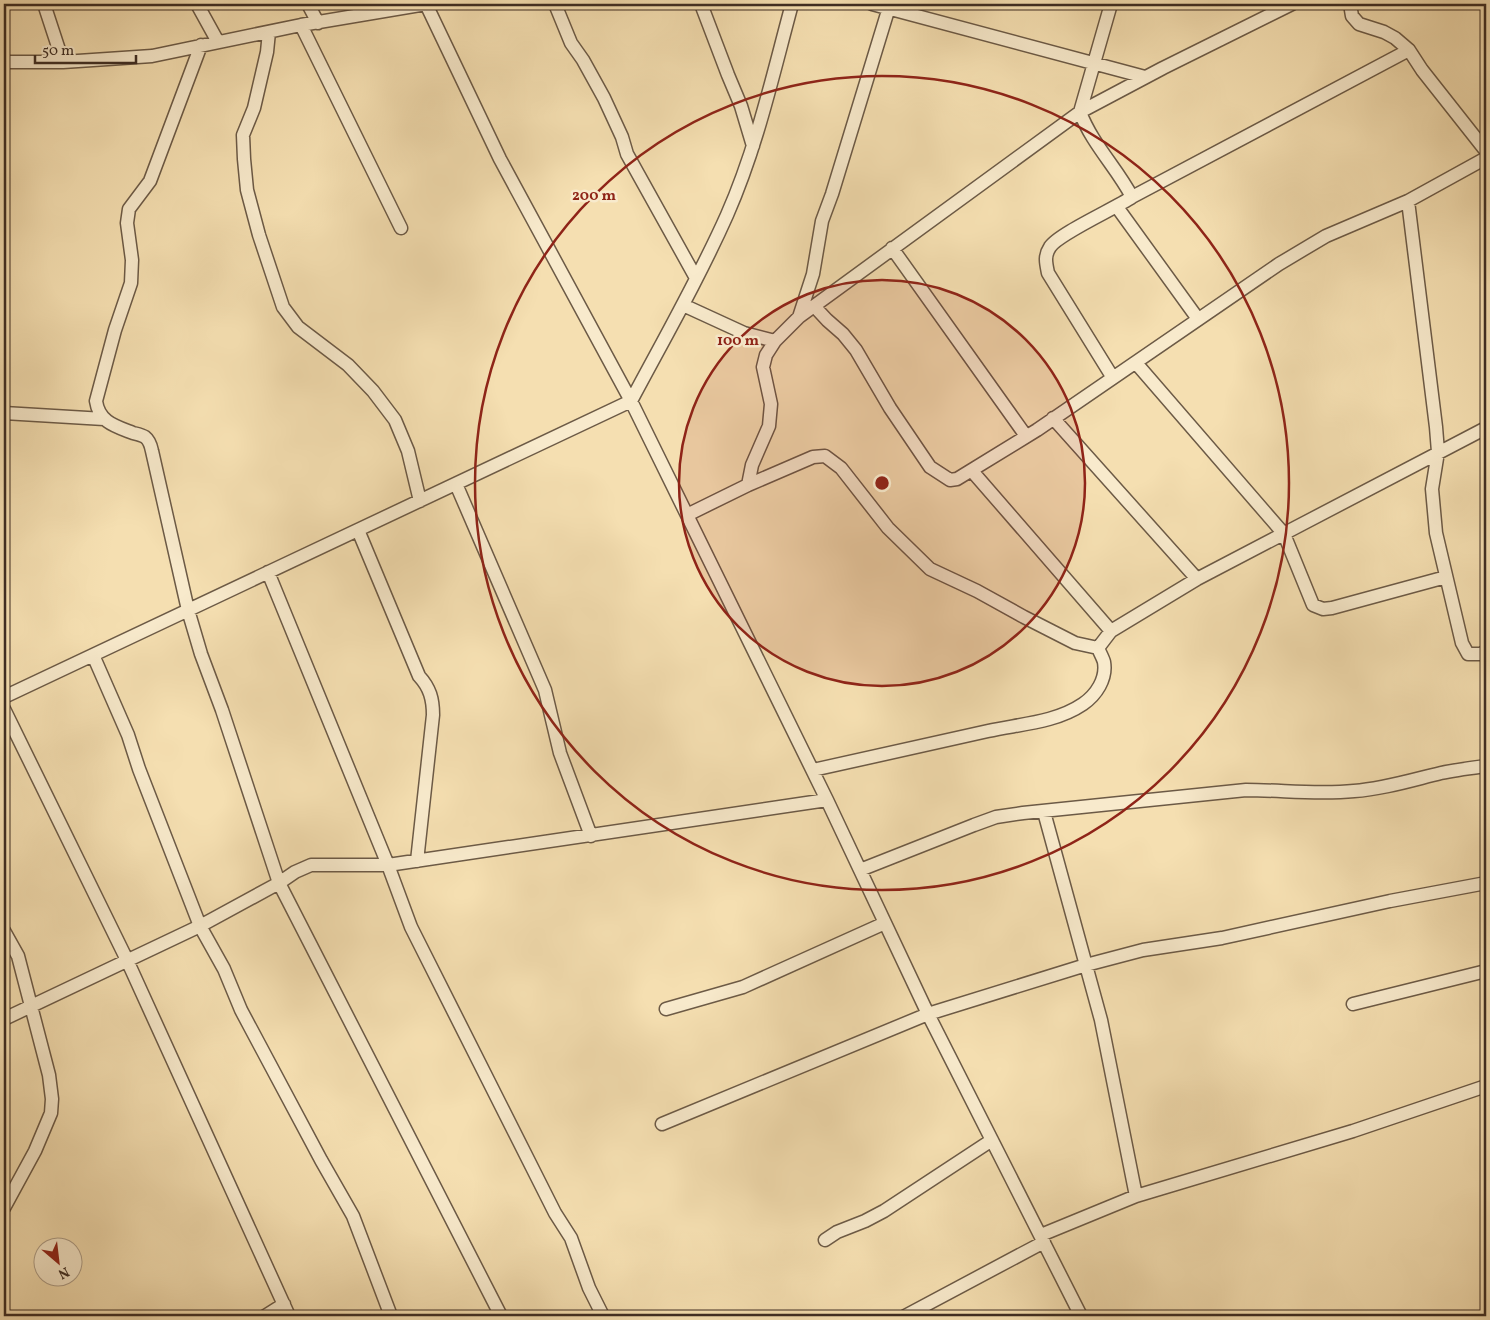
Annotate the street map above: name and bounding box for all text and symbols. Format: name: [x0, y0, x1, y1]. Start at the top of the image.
scale bar: [35, 32, 136, 64]
text: 50 m: [42, 41, 74, 62]
text: 200 m: [572, 186, 616, 207]
text: 100 m: [717, 331, 760, 352]
centre of rings: [873, 474, 891, 492]
north arrow: [32, 1238, 82, 1288]
text: N: [54, 1261, 72, 1283]

